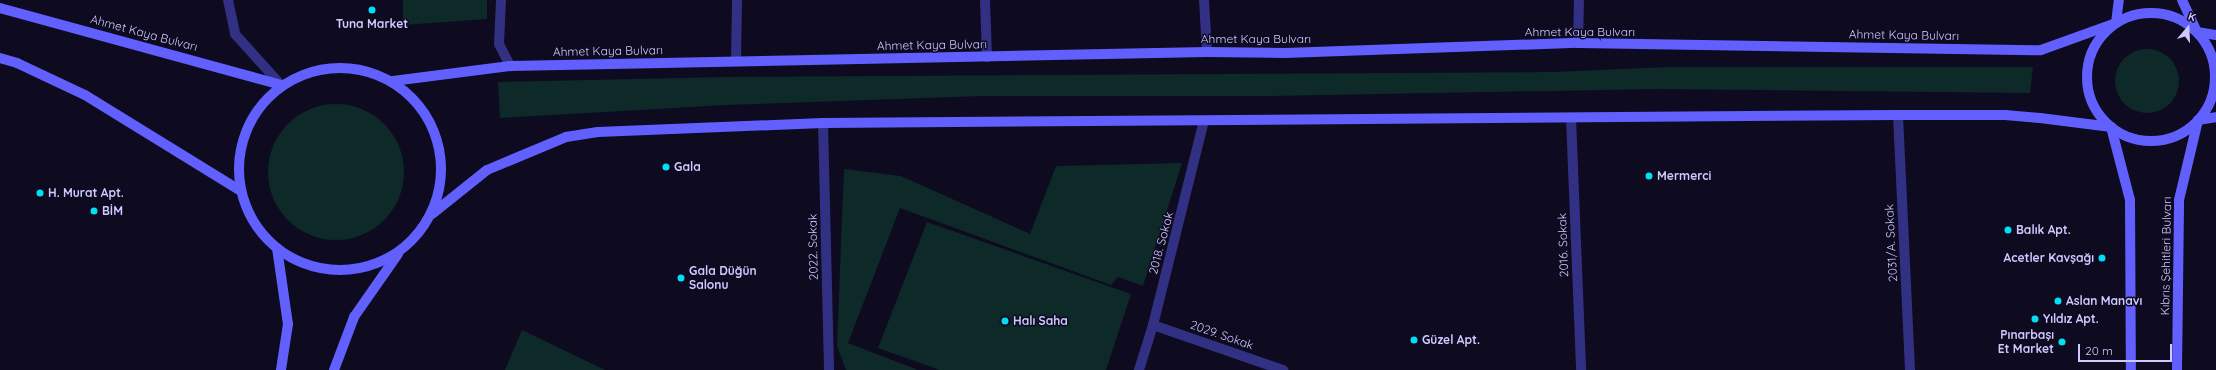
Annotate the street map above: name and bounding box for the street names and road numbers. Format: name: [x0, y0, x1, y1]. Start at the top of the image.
street label: Ahmet Kaya Bulvarı: [89, 12, 199, 54]
street label: Ahmet Kaya Bulvarı: [1525, 25, 1635, 39]
street label: Ahmet Kaya Bulvarı: [1849, 27, 1959, 43]
street label: Ahmet Kaya Bulvarı: [1201, 32, 1311, 46]
street label: Ahmet Kaya Bulvarı: [877, 37, 987, 53]
street label: Ahmet Kaya Bulvarı: [553, 43, 663, 59]
street label: Kıbrıs Şehitleri Bulvarı: [2158, 196, 2174, 316]
street label: 2031/A. Sokak: [1882, 204, 1900, 282]
street label: 2018. Sokak: [1146, 210, 1176, 276]
street label: 2016. Sokak: [1555, 213, 1571, 277]
street label: 2022. Sokak: [805, 214, 821, 280]
street label: 2029. Sokak: [1188, 317, 1256, 353]

